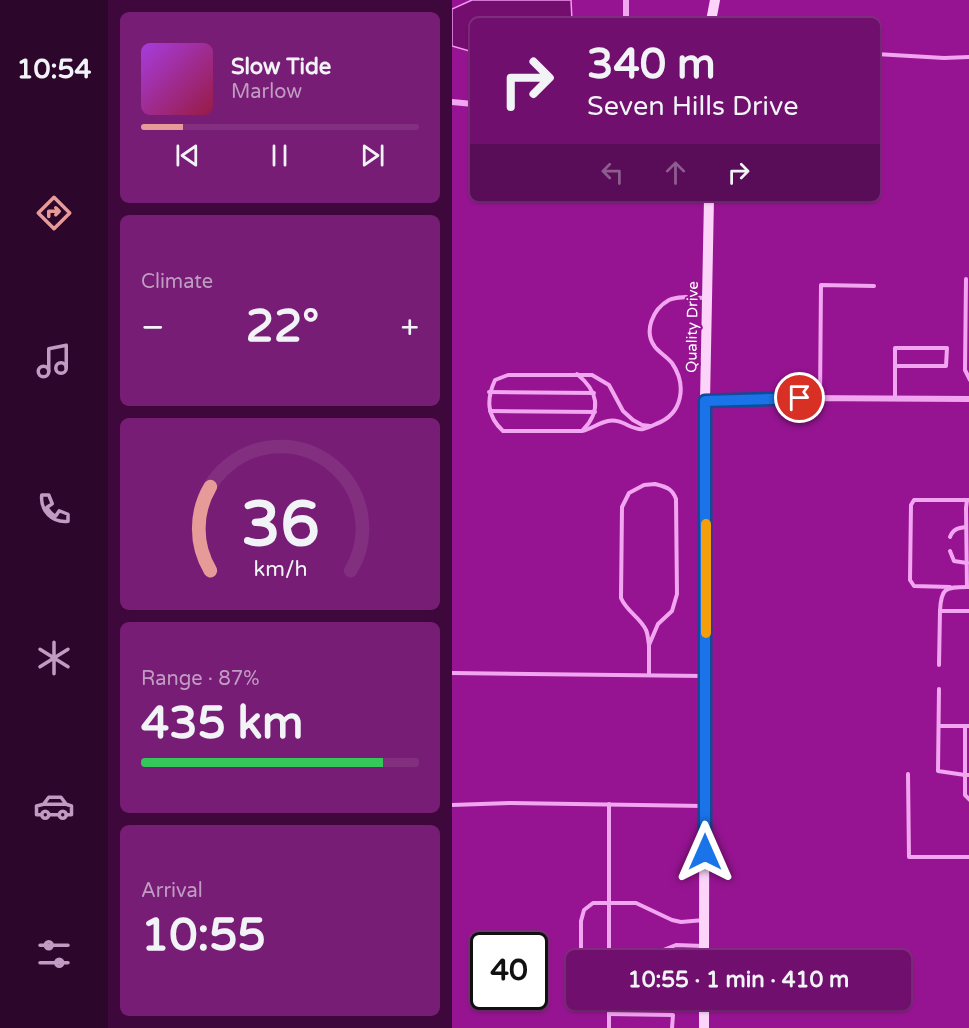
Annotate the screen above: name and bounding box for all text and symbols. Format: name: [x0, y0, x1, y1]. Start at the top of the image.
text: 340 m: [587, 39, 716, 90]
icon: right: [488, 42, 566, 120]
text: 10:54: [17, 53, 91, 86]
text: Slow Tide: [231, 54, 331, 80]
text: Marlow: [231, 80, 302, 104]
text: Seven Hills Drive: [587, 90, 798, 123]
icon: previous: [171, 139, 204, 172]
icon: pause: [263, 139, 296, 172]
icon: next: [356, 139, 389, 172]
icon: left: [596, 156, 629, 189]
icon: ahead: [659, 156, 692, 189]
icon: right: [722, 156, 755, 189]
icon: directions: [33, 192, 75, 234]
text: Climate: [141, 270, 213, 294]
street label: Quality Drive: [682, 281, 702, 373]
text: 22°: [246, 300, 319, 354]
text: −: [141, 308, 165, 347]
text: +: [400, 308, 419, 347]
icon: music: [33, 340, 75, 382]
pin: [774, 372, 825, 423]
icon: arrive: [783, 381, 816, 414]
icon: phone: [33, 488, 75, 530]
text: 36: [241, 488, 319, 563]
text: km/h: [253, 556, 307, 582]
icon: climate: [33, 637, 75, 679]
text: Range · 87%: [141, 667, 260, 691]
text: 435 km: [141, 697, 303, 751]
icon: car: [33, 785, 75, 827]
position arrow: [673, 820, 737, 884]
text: Arrival: [141, 879, 203, 903]
text: 10:55: [141, 909, 266, 963]
speed limit sign: 40: [470, 932, 548, 1010]
icon: filters: [33, 933, 75, 975]
text: 10:55 · 1 min · 410 m: [628, 967, 849, 993]

